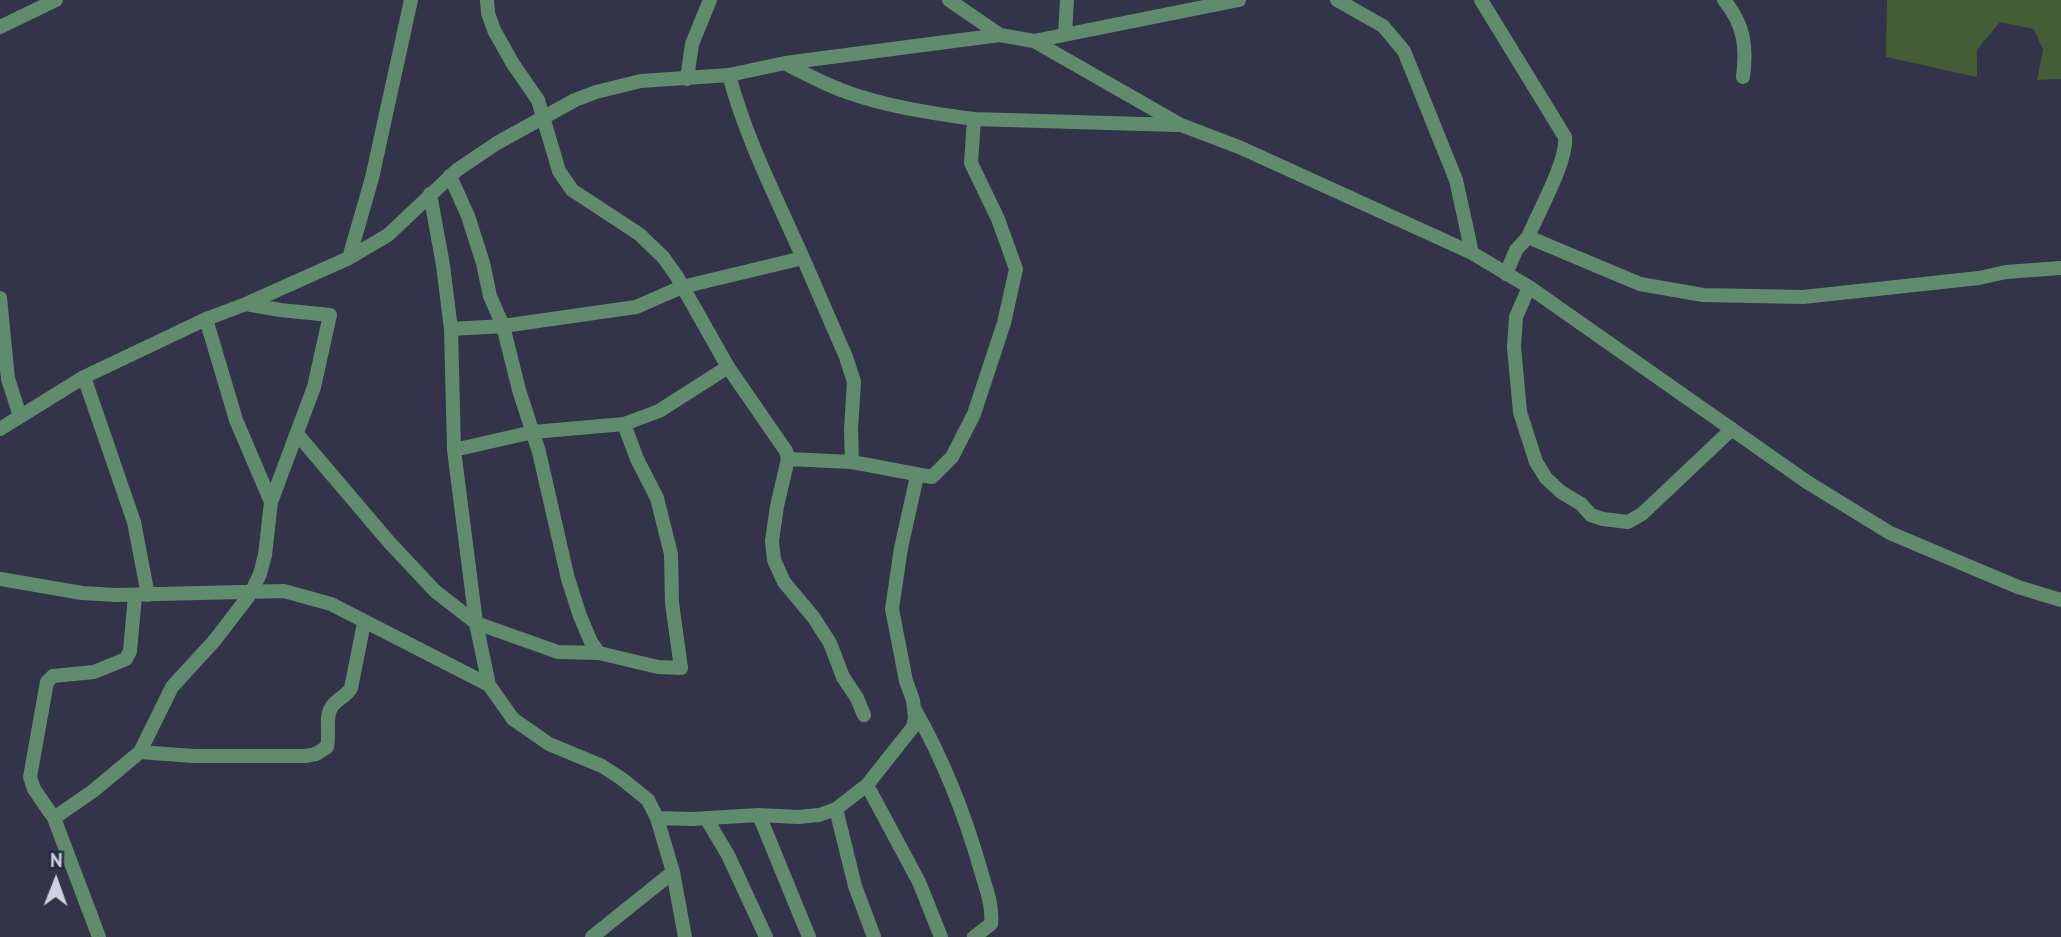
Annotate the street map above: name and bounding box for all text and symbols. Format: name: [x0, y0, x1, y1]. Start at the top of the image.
north arrow: [21, 846, 91, 916]
text: N: [50, 848, 63, 872]

